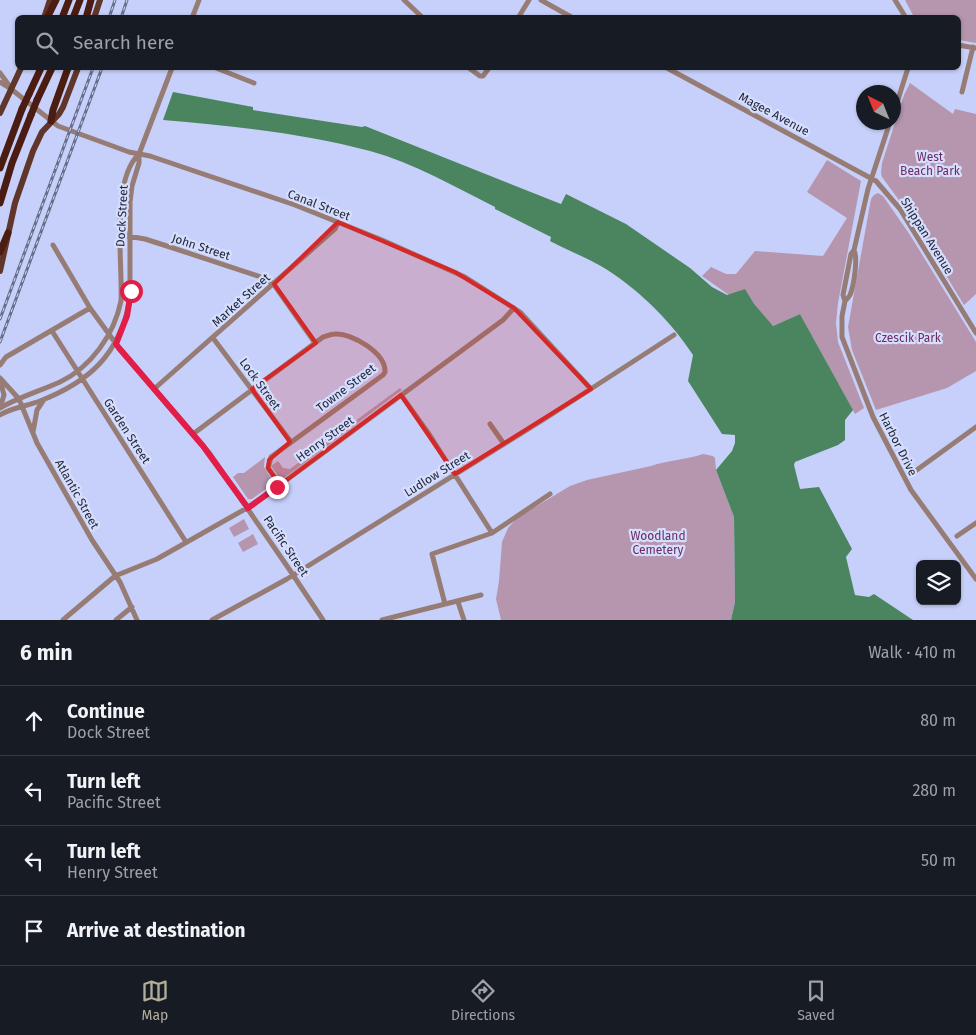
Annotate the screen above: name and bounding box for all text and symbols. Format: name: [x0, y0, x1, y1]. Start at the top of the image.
search box: [15, 15, 961, 70]
icon: search: [33, 29, 61, 57]
text: Search here: [73, 31, 174, 54]
north arrow: [856, 85, 901, 130]
street label: Magee Avenue: [736, 90, 812, 138]
park label: West Beach Park: [900, 150, 961, 178]
street label: Dock Street: [113, 184, 131, 248]
street label: Canal Street: [286, 187, 353, 224]
street label: Shippan Avenue: [898, 195, 956, 277]
street label: John Street: [170, 231, 233, 263]
street label: Market Street: [209, 270, 273, 330]
route start: [120, 280, 143, 303]
park label: Czescik Park: [875, 331, 942, 345]
street label: Lock Street: [237, 355, 284, 413]
street label: Towne Street: [314, 361, 379, 415]
street label: Garden Street: [101, 396, 154, 467]
street label: Harbor Drive: [876, 410, 920, 478]
street label: Henry Street: [293, 413, 357, 465]
street label: Ludlow Street: [402, 448, 473, 500]
street label: Atlantic Street: [52, 457, 102, 532]
route end: [266, 476, 289, 499]
street label: Pacific Street: [261, 513, 312, 580]
park label: Woodland Cemetery: [630, 529, 686, 557]
map controls: [916, 560, 961, 605]
button: layers: [916, 560, 961, 605]
text: 6 min: [20, 640, 73, 666]
text: Walk · 410 m: [868, 643, 956, 662]
text: Continue: [67, 700, 145, 723]
icon: ahead: [20, 707, 48, 735]
text: 80 m: [920, 711, 956, 730]
text: Dock Street: [67, 723, 150, 742]
text: Turn left: [67, 770, 141, 793]
icon: left: [20, 777, 48, 805]
text: 280 m: [912, 781, 956, 800]
text: Pacific Street: [67, 793, 161, 812]
text: Turn left: [67, 840, 141, 863]
icon: left: [20, 847, 48, 875]
text: 50 m: [921, 851, 956, 870]
text: Henry Street: [67, 863, 158, 882]
icon: arrive: [20, 917, 48, 945]
text: Arrive at destination: [67, 919, 246, 942]
tab: Map: [141, 977, 169, 1024]
tab: Directions: [451, 977, 515, 1024]
tab: Saved: [797, 977, 835, 1024]

